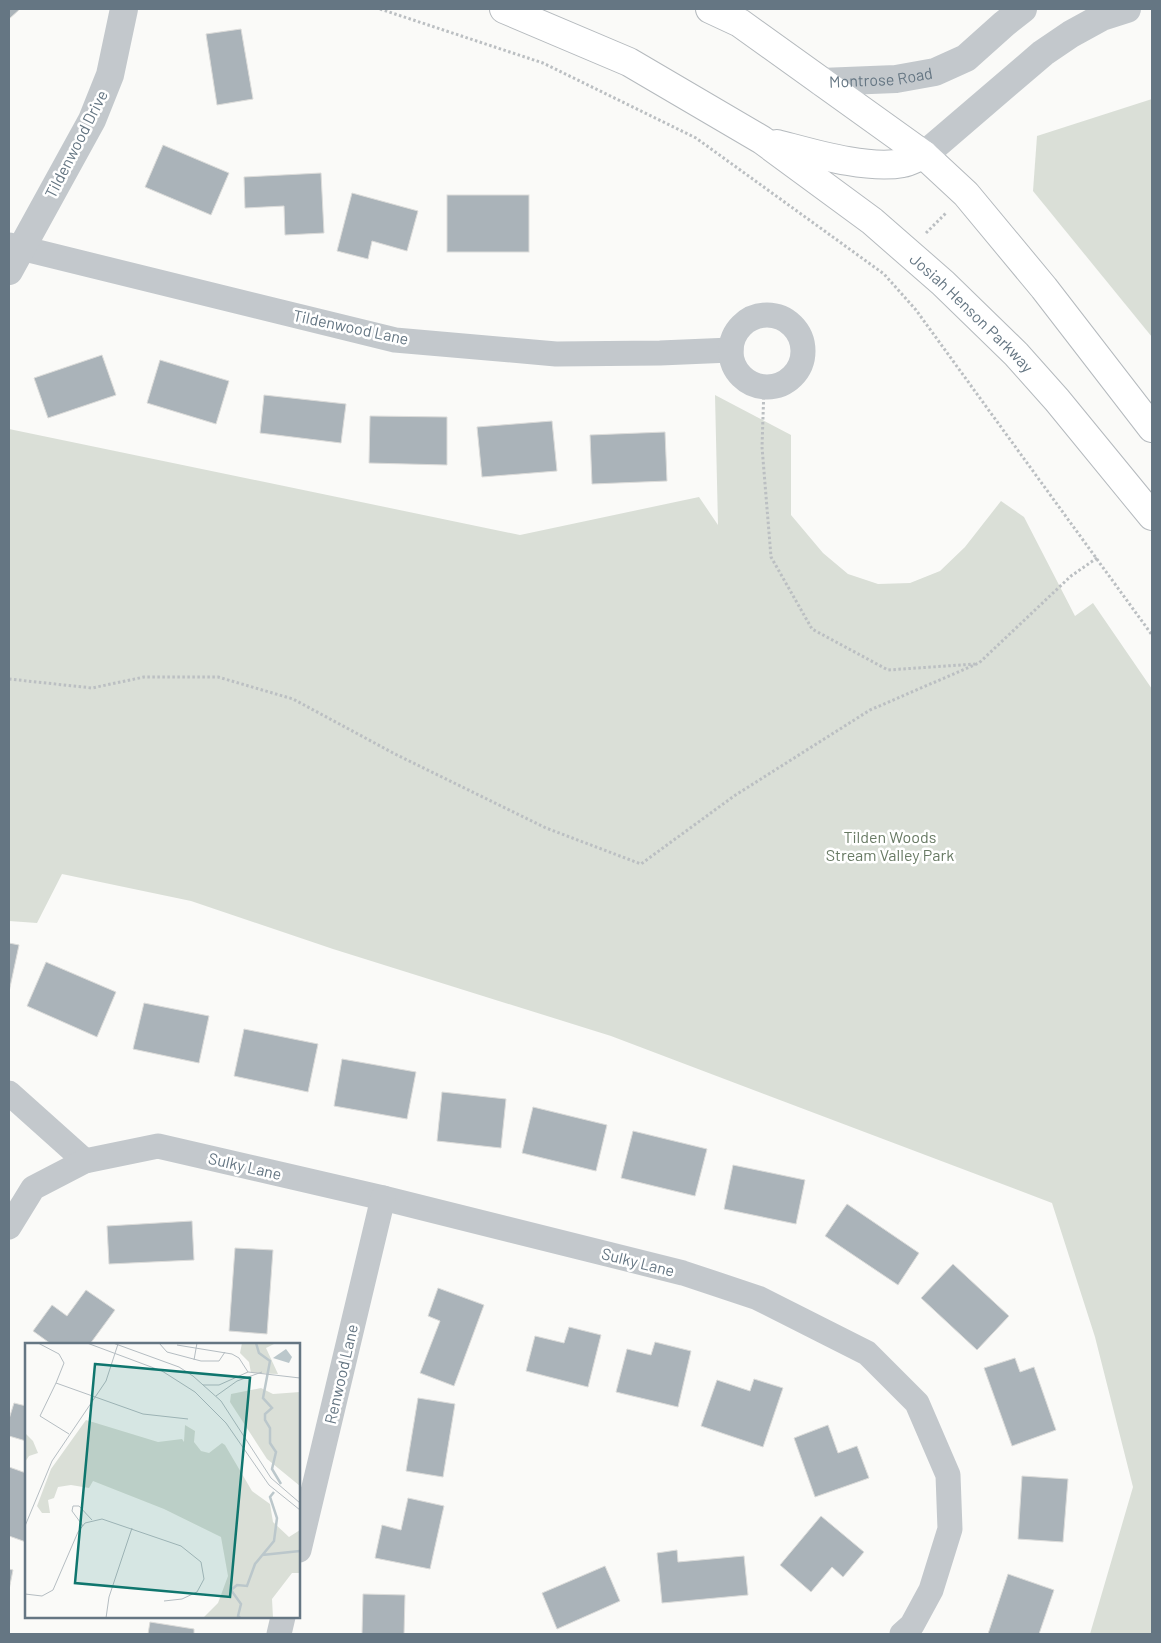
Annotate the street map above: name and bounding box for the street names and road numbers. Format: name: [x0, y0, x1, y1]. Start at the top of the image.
street label: Montrose Road: [829, 63, 934, 91]
street label: Tildenwood Drive: [40, 87, 111, 201]
street label: Josiah Henson Parkway: [906, 249, 1038, 376]
street label: Tildenwood Lane: [292, 305, 410, 348]
street label: Sulky Lane: [207, 1148, 284, 1183]
street label: Sulky Lane: [600, 1243, 677, 1280]
street label: Renwood Lane: [320, 1322, 361, 1426]

